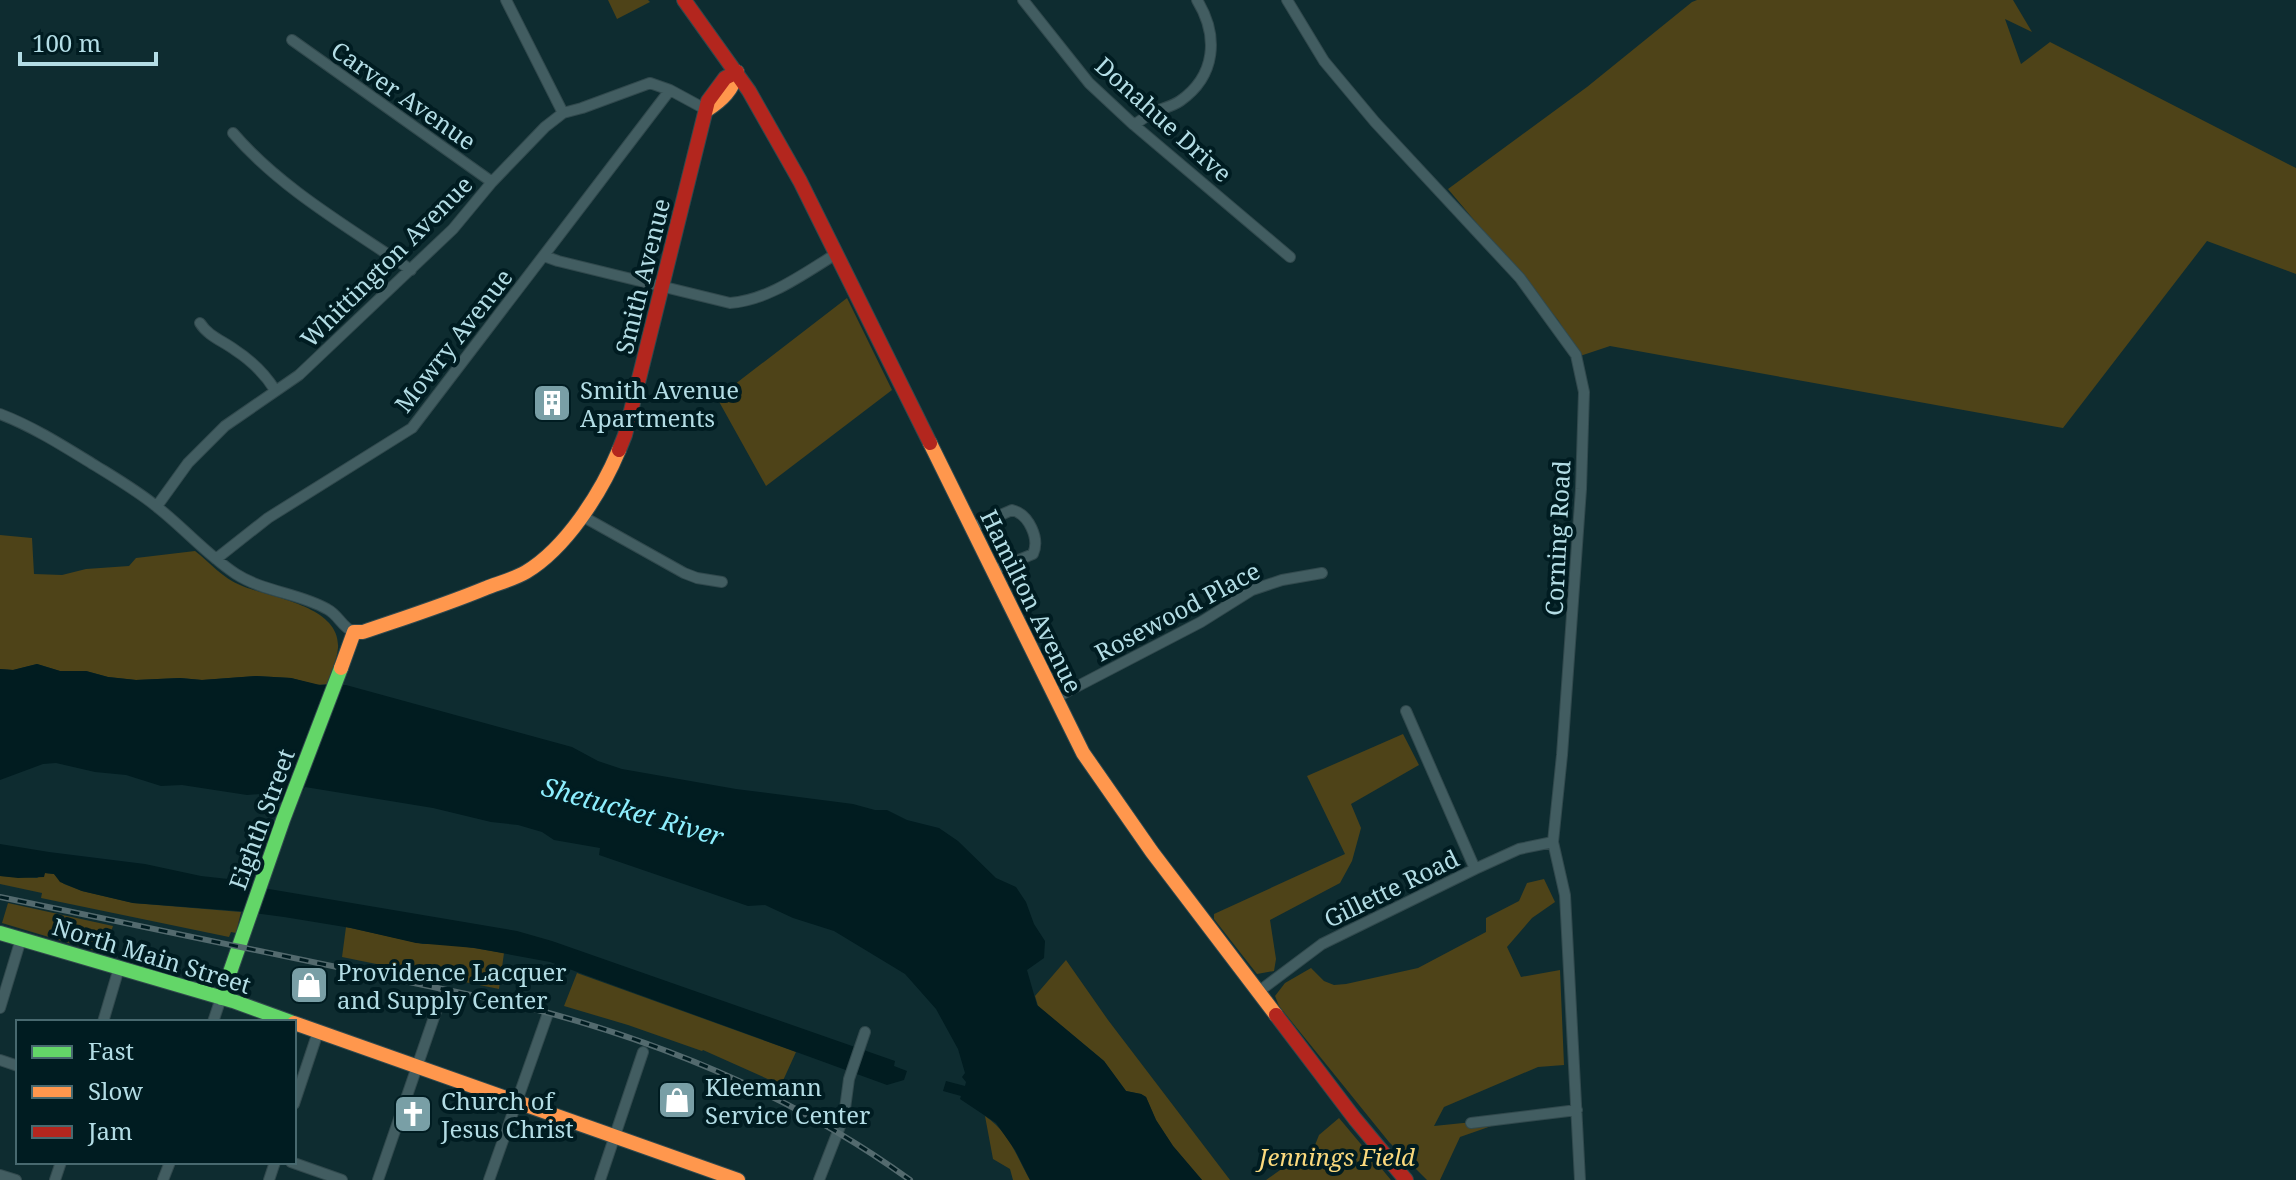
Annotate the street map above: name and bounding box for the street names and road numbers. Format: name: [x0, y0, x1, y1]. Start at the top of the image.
street label: Carver Avenue: [325, 33, 483, 157]
street label: Donahue Drive: [1089, 49, 1239, 189]
street label: Whittington Avenue: [293, 168, 479, 354]
street label: Smith Avenue: [607, 195, 677, 357]
street label: Mowry Avenue: [386, 261, 520, 419]
street label: Corning Road: [1536, 459, 1578, 617]
street label: Hamilton Avenue: [973, 504, 1091, 698]
street label: Rosewood Place: [1089, 554, 1265, 668]
street label: Eighth Street: [220, 744, 302, 894]
street label: Gillette Road: [1318, 841, 1464, 935]
street label: North Main Street: [49, 909, 255, 1001]

